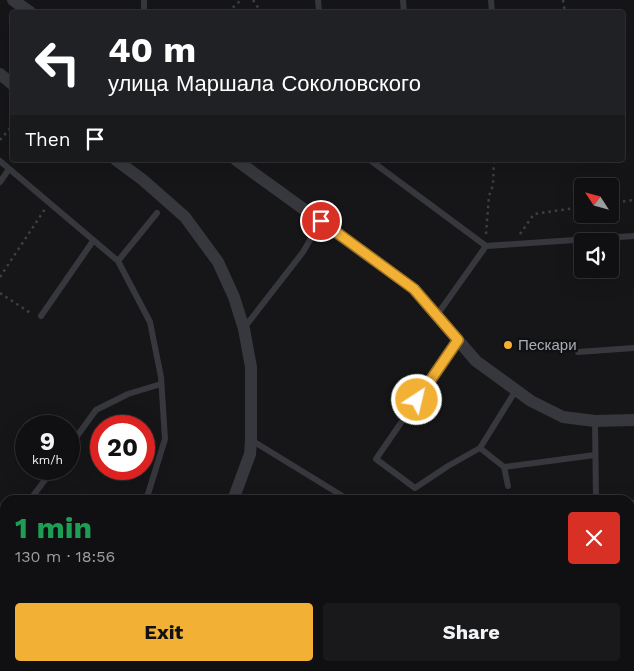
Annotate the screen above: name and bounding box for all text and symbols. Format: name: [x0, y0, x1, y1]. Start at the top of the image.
text: 40 m: [108, 29, 196, 71]
icon: left: [25, 30, 90, 95]
text: улица Маршала Соколовского: [108, 71, 421, 96]
icon: arrive: [81, 125, 109, 153]
text: Then: [25, 128, 71, 151]
north arrow: [574, 178, 619, 222]
map controls: [574, 178, 619, 278]
pin: [300, 200, 342, 242]
icon: arrive: [307, 207, 335, 235]
button: sound: [574, 233, 619, 278]
place label: Пескари: [518, 336, 577, 354]
marker: Пескари: [502, 339, 514, 351]
position arrow: [390, 373, 442, 425]
speed limit sign: 20: [90, 415, 155, 480]
text: 9: [40, 427, 55, 456]
text: km/h: [32, 453, 63, 467]
text: 1 min: [15, 510, 92, 545]
button: close: [568, 512, 620, 564]
text: 130 m · 18:56: [15, 547, 115, 566]
button: Exit: [15, 603, 313, 661]
button: Share: [323, 603, 620, 661]

